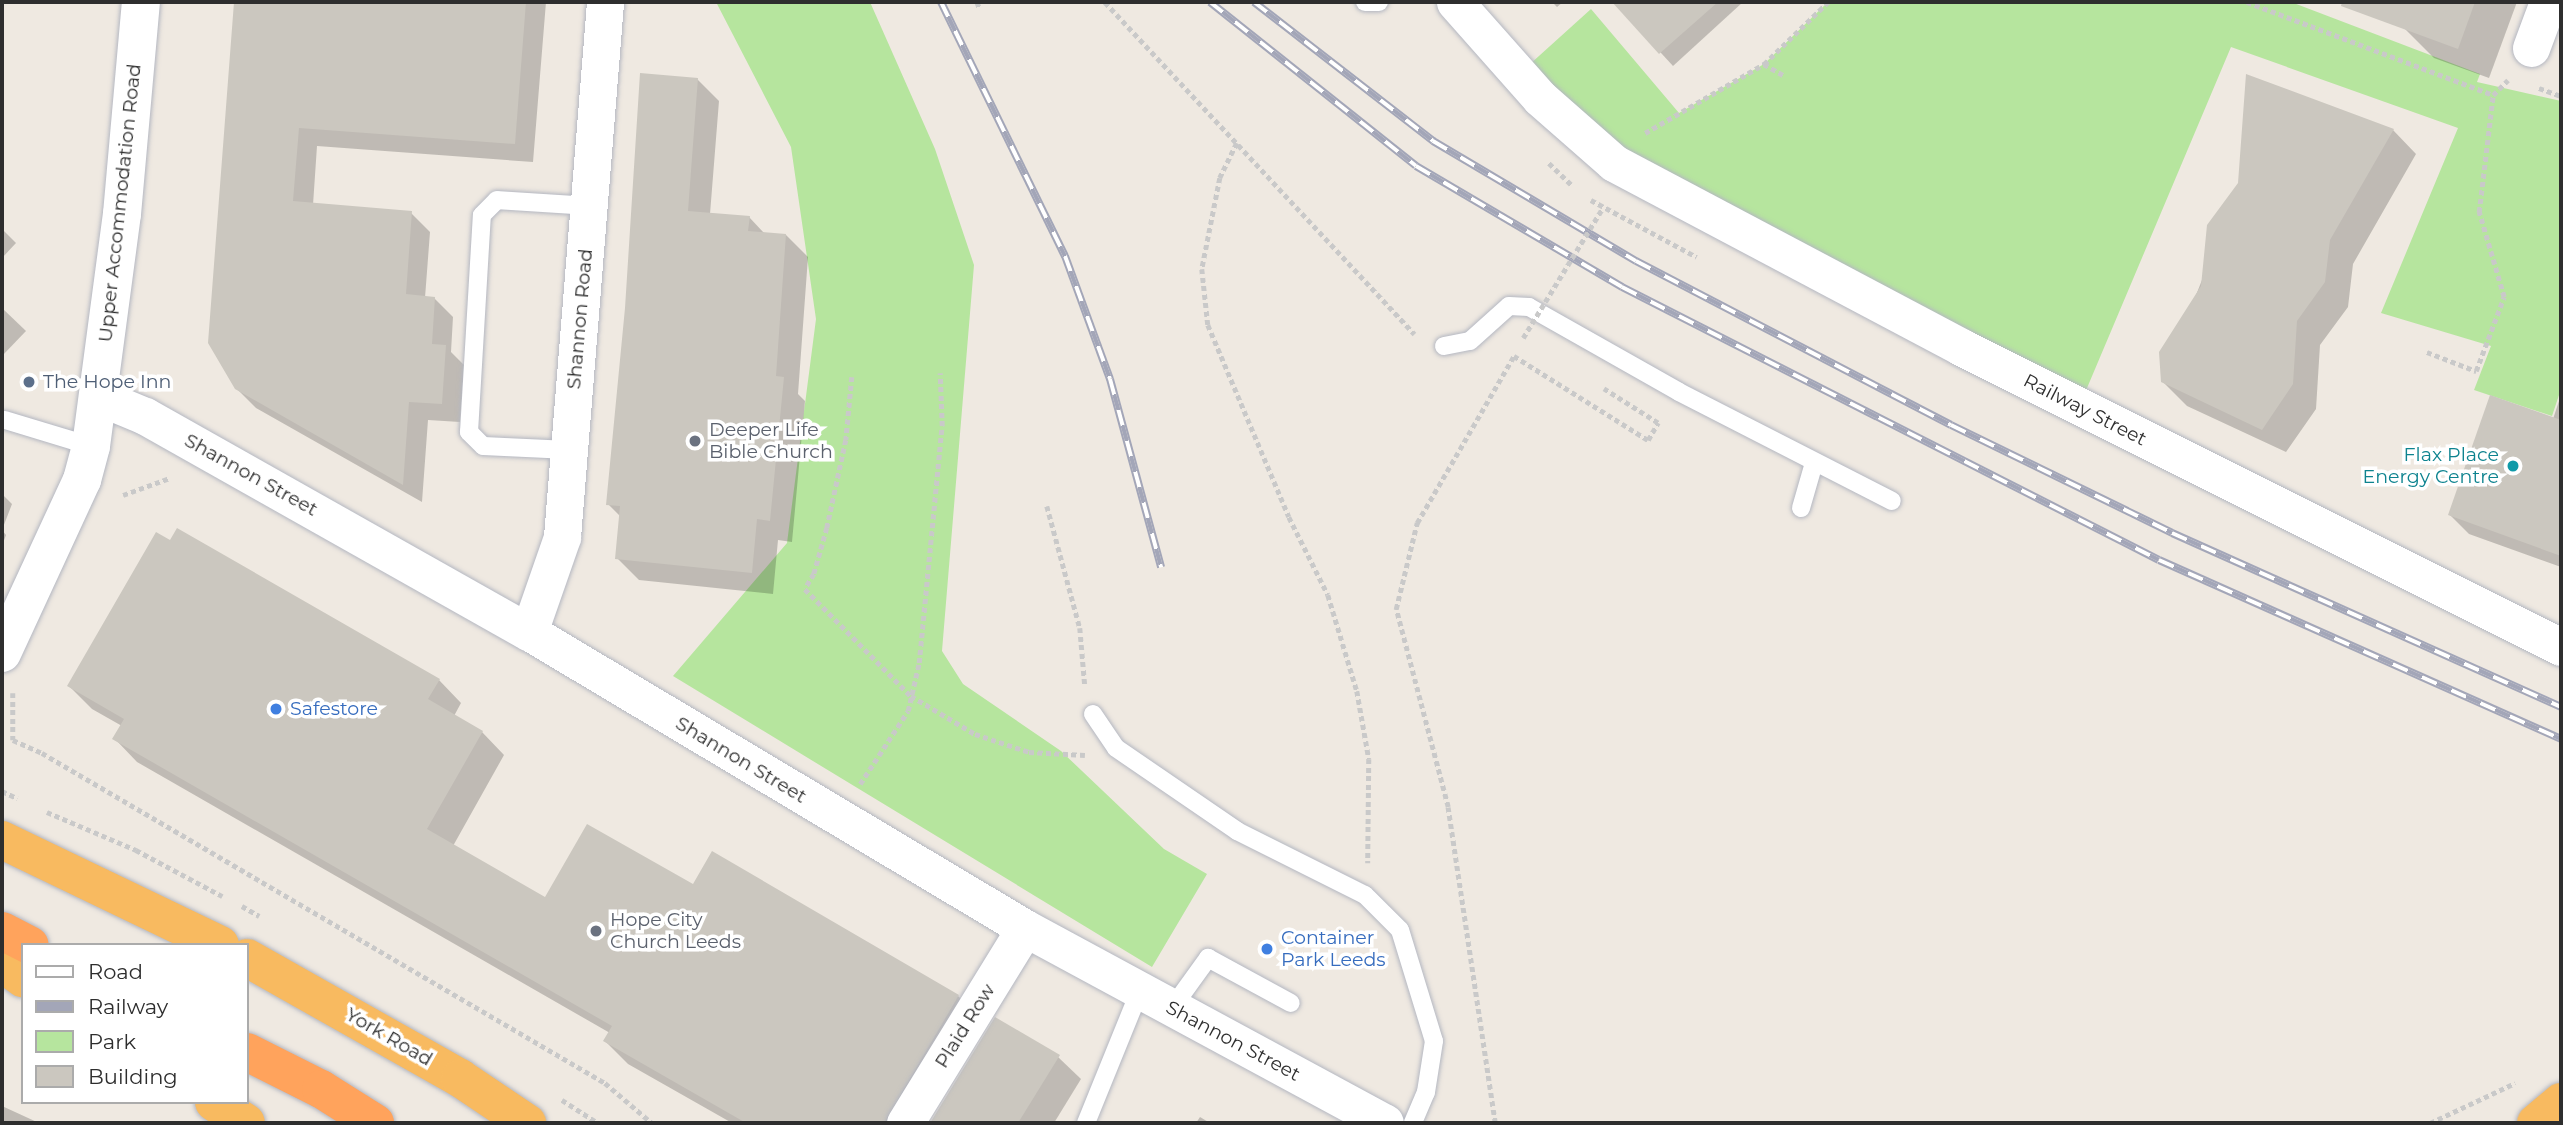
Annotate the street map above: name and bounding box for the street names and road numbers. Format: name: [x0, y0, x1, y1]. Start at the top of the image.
street label: Upper Accommodation Road: [94, 63, 146, 343]
street label: Shannon Road: [563, 248, 597, 390]
street label: Railway Street: [2020, 369, 2150, 451]
street label: Shannon Street: [180, 429, 322, 521]
street label: Shannon Street: [671, 712, 811, 808]
street label: Plaid Row: [930, 980, 1000, 1072]
street label: Shannon Street: [1162, 996, 1304, 1086]
street label: York Road: [342, 1003, 436, 1071]

